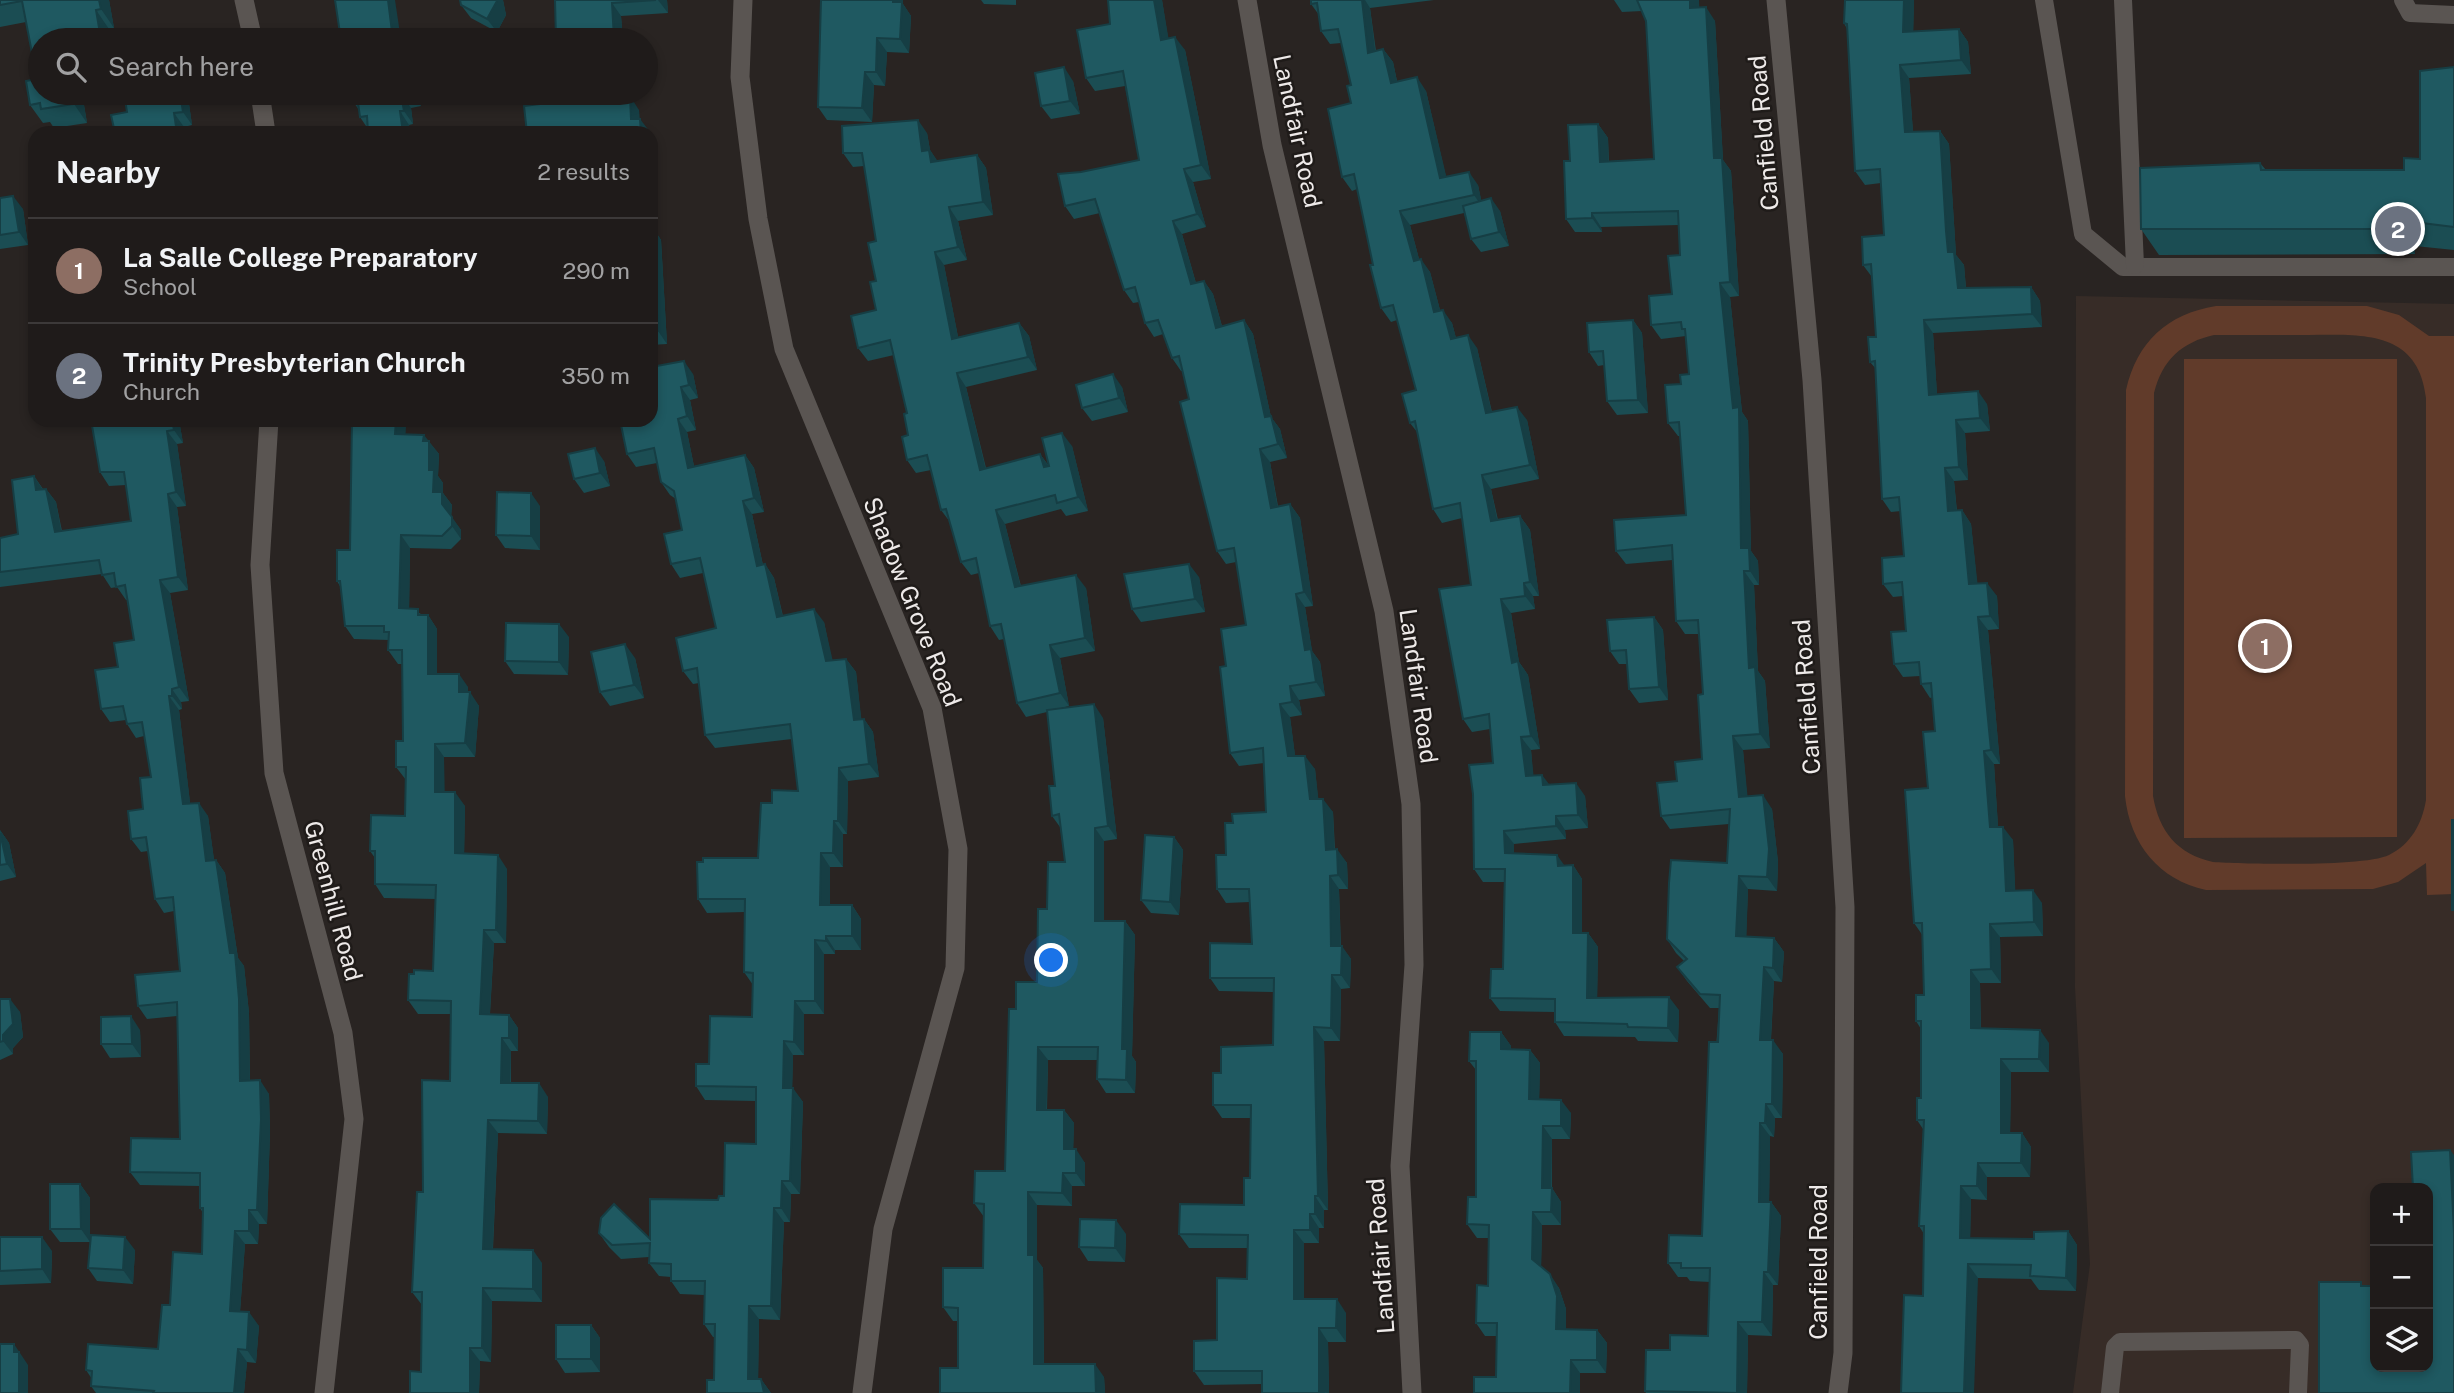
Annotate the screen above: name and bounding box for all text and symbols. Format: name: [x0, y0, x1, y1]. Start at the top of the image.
search box: [28, 28, 658, 105]
icon: search: [52, 48, 90, 86]
text: Search here: [108, 51, 254, 82]
street label: Landfair Road: [1268, 52, 1328, 210]
street label: Canfield Road: [1742, 54, 1784, 212]
text: Nearby: [56, 154, 160, 190]
text: 2 results: [537, 158, 630, 185]
pin: 2: [2375, 203, 2421, 255]
text: La Salle College Preparatory: [123, 242, 478, 273]
text: 1: [74, 257, 84, 284]
text: 290 m: [563, 257, 630, 284]
text: School: [123, 273, 197, 300]
text: Trinity Presbyterian Church: [123, 347, 466, 378]
text: 2: [72, 362, 86, 389]
text: 350 m: [561, 362, 630, 389]
text: Church: [123, 378, 200, 405]
street label: Shadow Grove Road: [858, 493, 968, 710]
street label: Landfair Road: [1394, 607, 1444, 765]
street label: Canfield Road: [1787, 618, 1825, 776]
pin: 1: [2242, 620, 2288, 672]
street label: Greenhill Road: [299, 818, 369, 984]
your location: [1034, 943, 1068, 977]
street label: Landfair Road: [1361, 1177, 1399, 1335]
map controls: [2370, 1183, 2433, 1372]
button: +: [2370, 1183, 2433, 1246]
street label: Canfield Road: [1804, 1184, 1832, 1340]
button: −: [2370, 1246, 2433, 1309]
button: layers: [2370, 1309, 2433, 1372]

